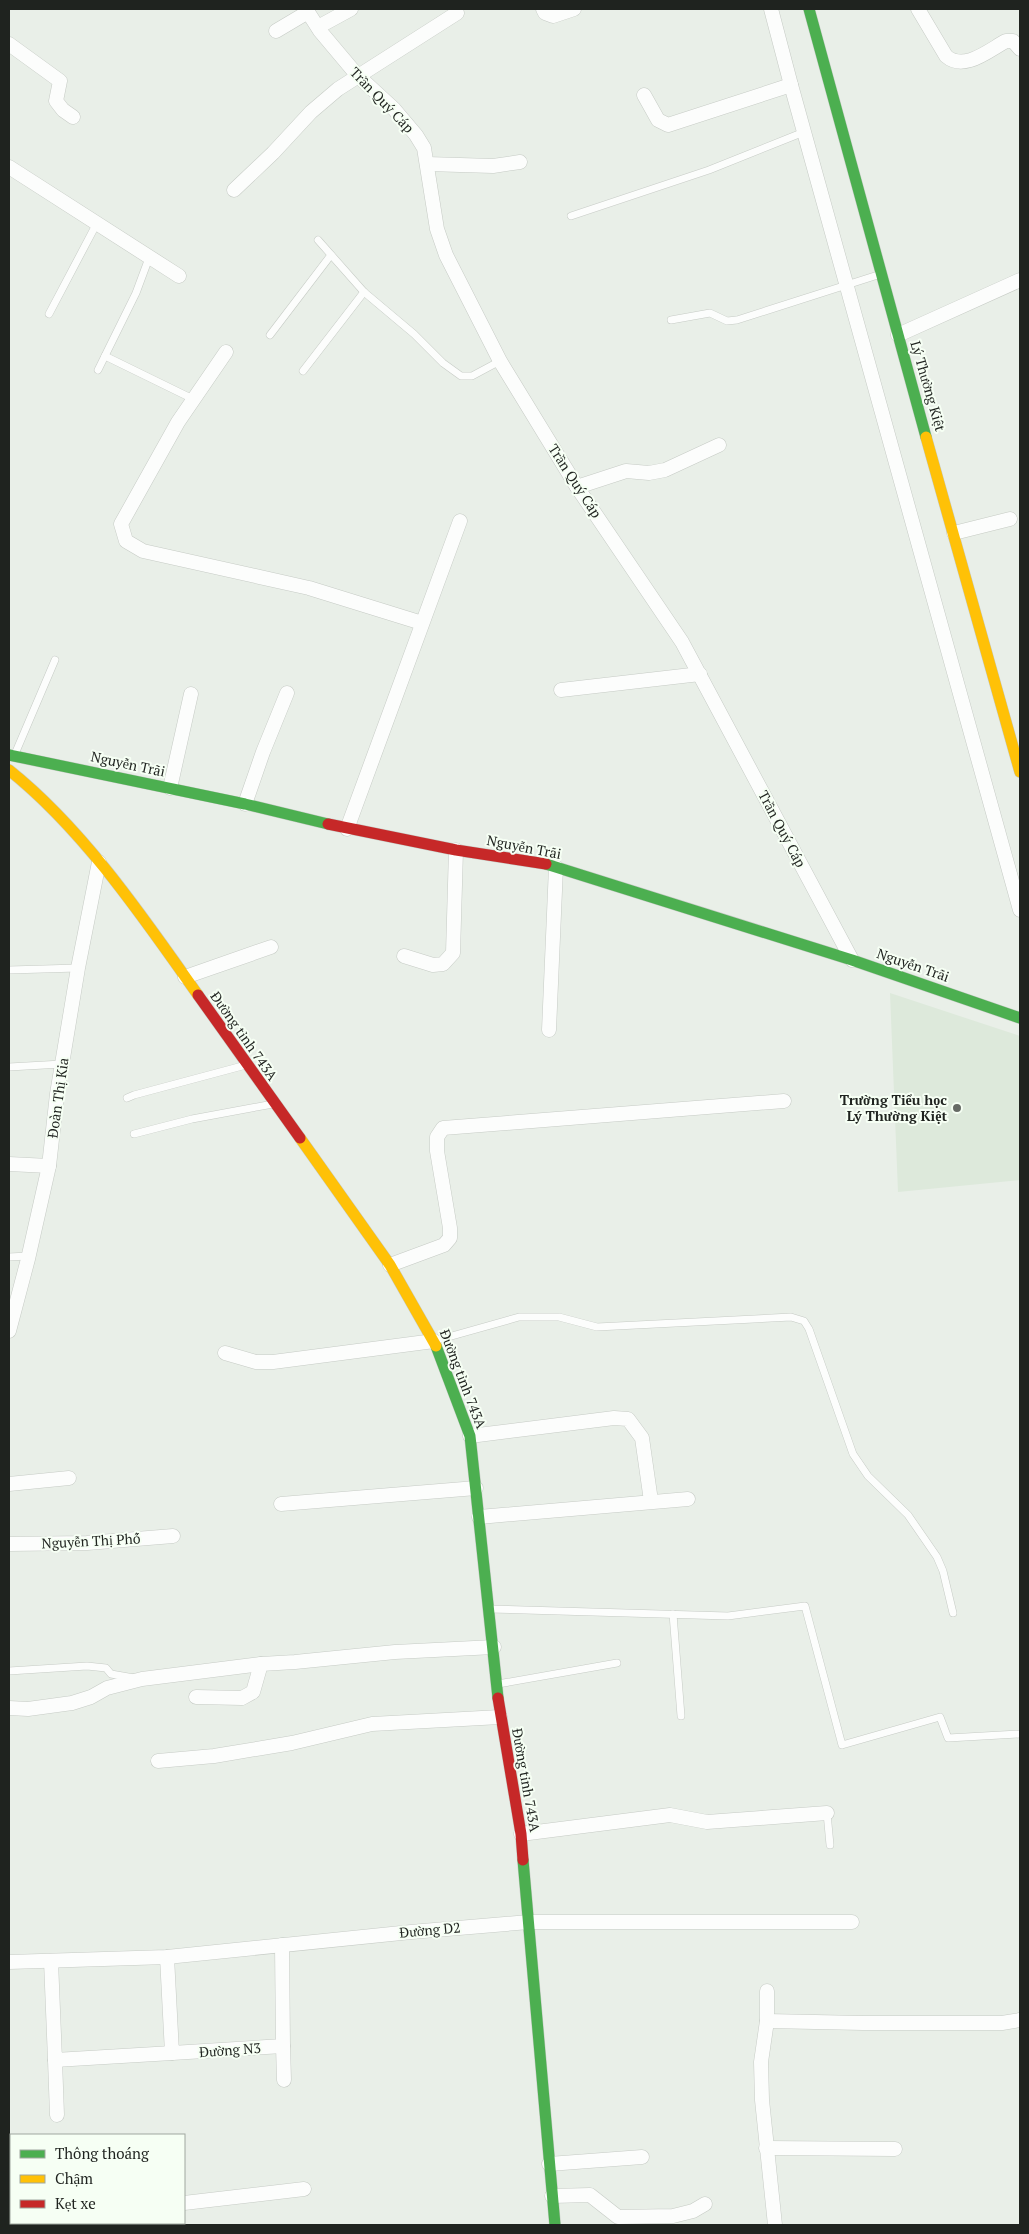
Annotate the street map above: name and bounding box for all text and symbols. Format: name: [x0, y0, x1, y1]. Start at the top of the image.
street label: Trần Quý Cáp: [346, 63, 419, 137]
street label: Lý Thường Kiệt: [907, 338, 951, 434]
street label: Trần Quý Cáp: [544, 440, 606, 521]
street label: Nguyễn Trãi: [89, 746, 167, 781]
street label: Trần Quý Cáp: [754, 787, 811, 871]
street label: Nguyễn Trãi: [485, 830, 563, 863]
street label: Nguyễn Trãi: [874, 943, 952, 986]
street label: Đường tỉnh 743A: [207, 987, 283, 1085]
street label: Đoàn Thị Kia: [42, 1057, 73, 1139]
place label: Trường Tiểu học Lý Thường Kiệt: [840, 1090, 947, 1125]
marker: Trường Tiểu học Lý Thường Kiệt: [951, 1102, 963, 1114]
street label: Đường tỉnh 743A: [436, 1326, 491, 1432]
street label: Nguyễn Thị Phố: [41, 1528, 141, 1553]
street label: Đường tỉnh 743A: [508, 1727, 545, 1834]
street label: Đường D2: [399, 1917, 461, 1942]
street label: Đường N3: [199, 2038, 261, 2061]
legend: [10, 2134, 185, 2224]
text: Thông thoáng: [55, 2143, 150, 2163]
text: Chậm: [55, 2168, 93, 2188]
text: Kẹt xe: [55, 2193, 96, 2213]

